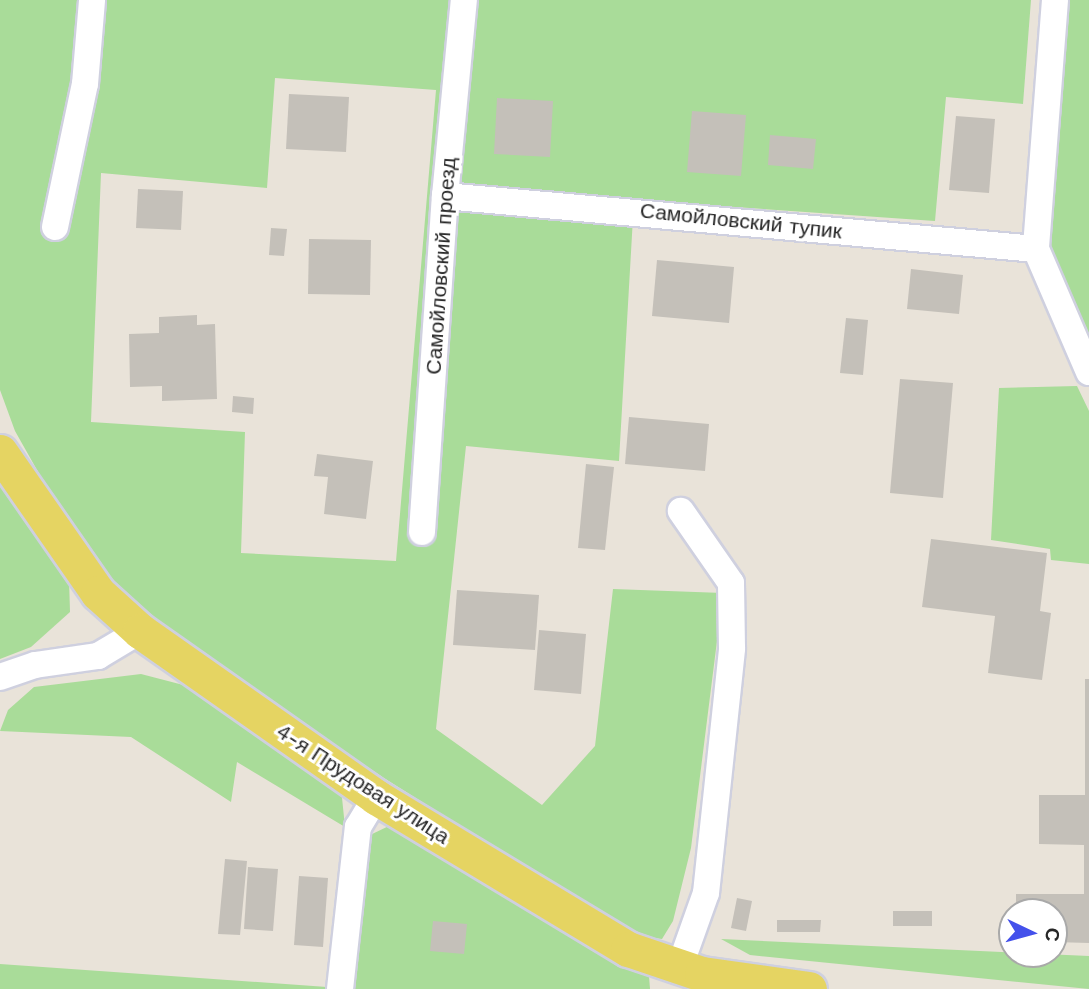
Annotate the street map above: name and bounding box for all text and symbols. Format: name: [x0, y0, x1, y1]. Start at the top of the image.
street label: Самойловский проезд: [421, 157, 461, 375]
street label: Самойловский тупик: [639, 198, 843, 244]
street label: 4-я Прудовая улица: [272, 719, 454, 849]
north arrow: [998, 898, 1068, 968]
text: С: [1040, 927, 1064, 943]

